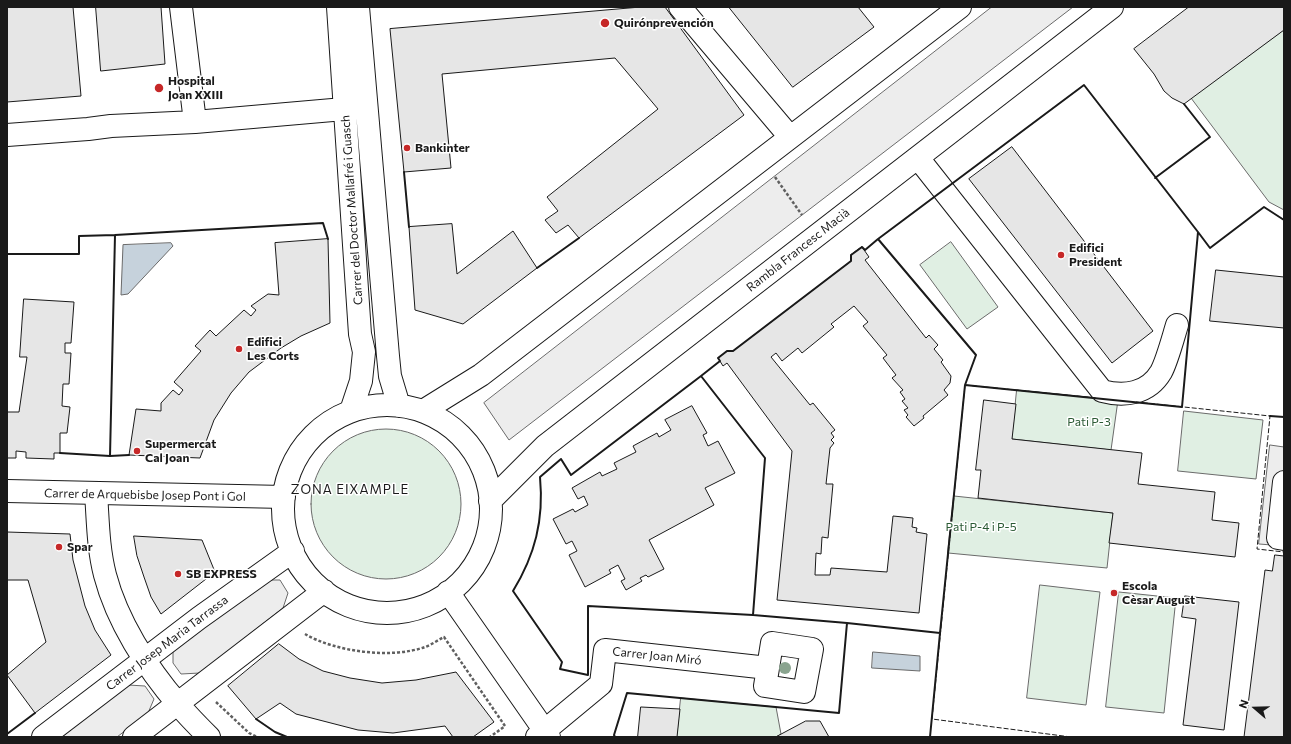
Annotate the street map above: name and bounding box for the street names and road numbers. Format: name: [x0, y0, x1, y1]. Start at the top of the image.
street label: Carrer del Doctor Mallafré i Guasch: [338, 115, 366, 305]
street label: Rambla Francesc Macià: [744, 205, 852, 295]
street label: Carrer de Arquebisbe Josep Pont i Gol: [44, 486, 246, 504]
street label: Carrer Josep Maria Tarrassa: [103, 592, 231, 694]
street label: Carrer Joan Miró: [612, 644, 702, 668]

